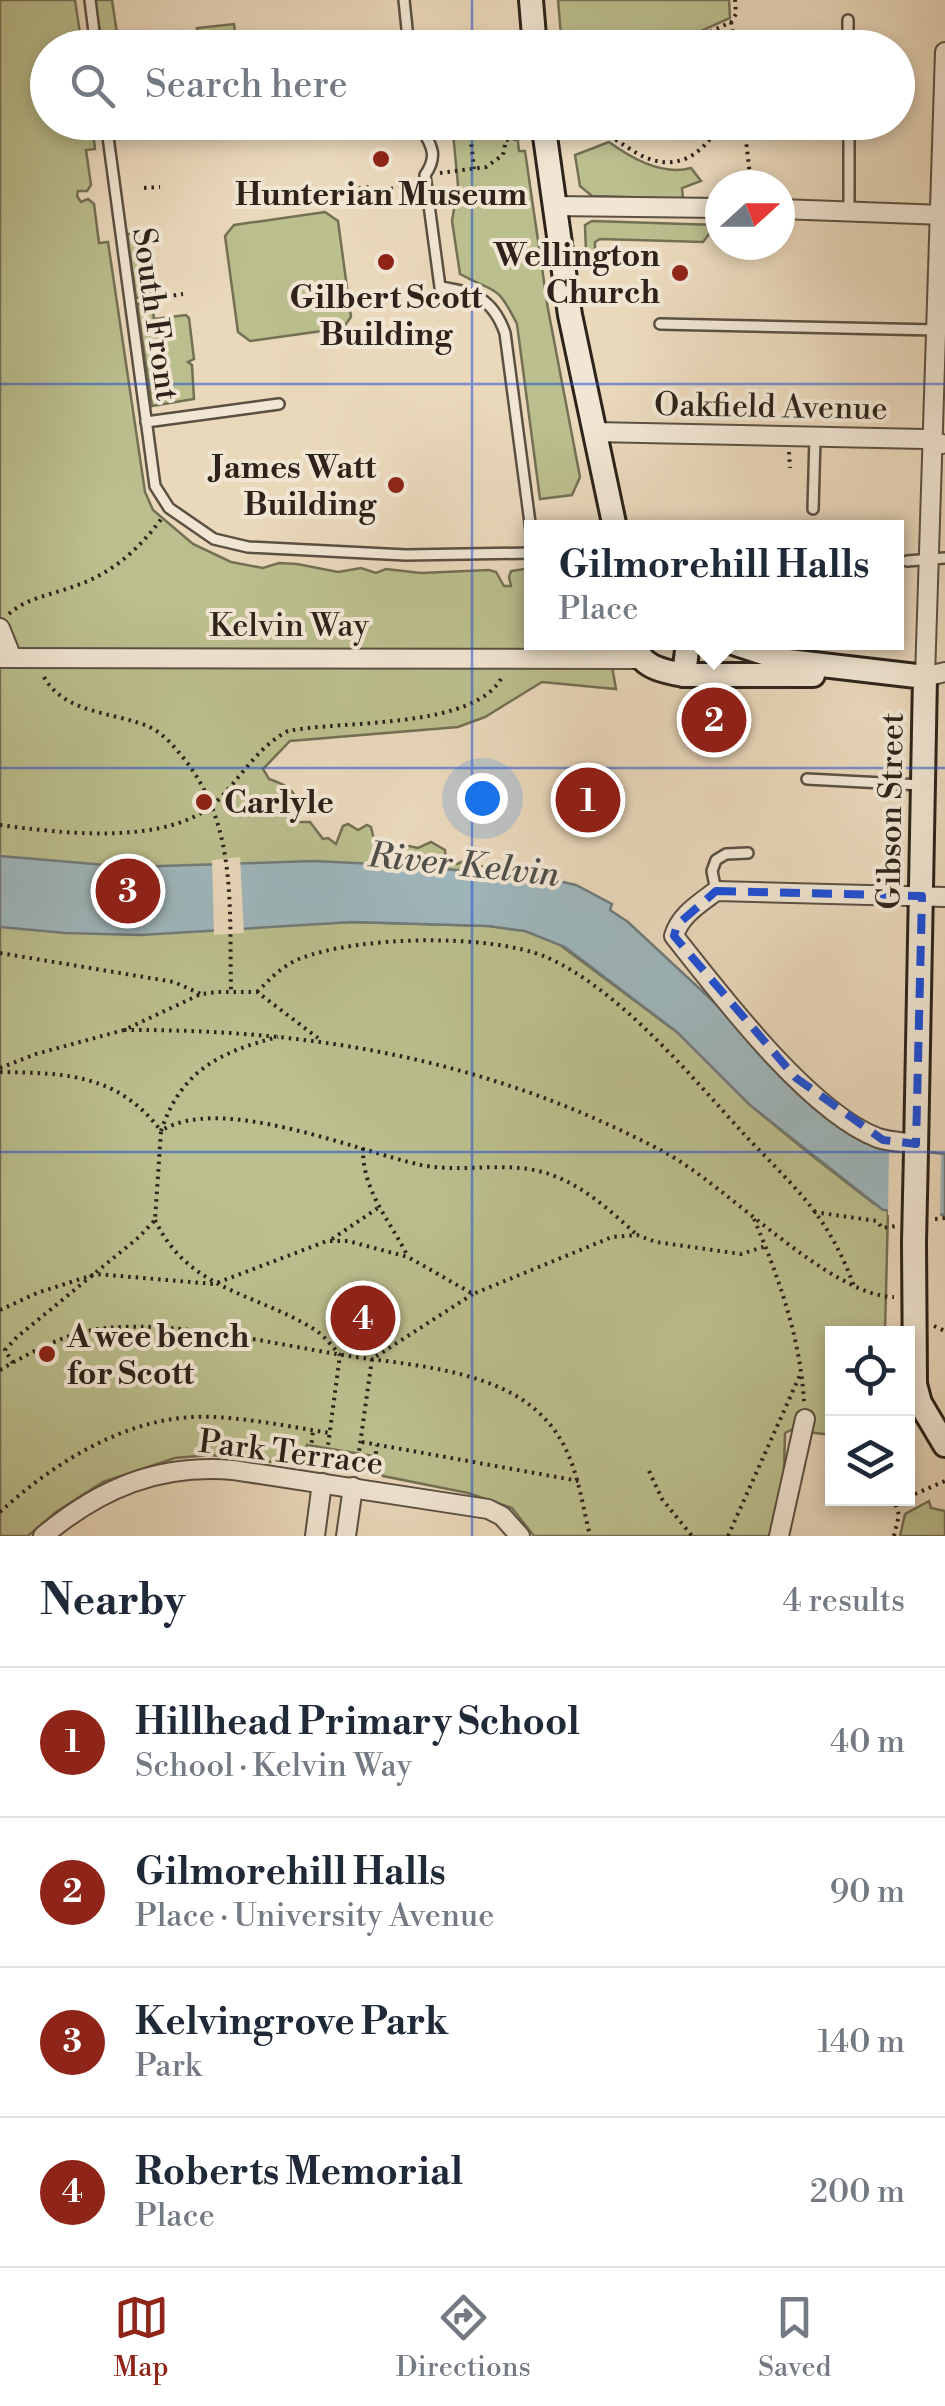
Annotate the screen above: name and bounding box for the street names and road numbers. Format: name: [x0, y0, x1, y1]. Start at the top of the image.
street label: South Front: [123, 225, 187, 403]
street label: Oakfield Avenue: [654, 385, 888, 429]
street label: Kelvin Way: [209, 606, 369, 646]
street label: Gibson Street: [869, 712, 913, 910]
street label: Park Terrace: [196, 1422, 385, 1484]

